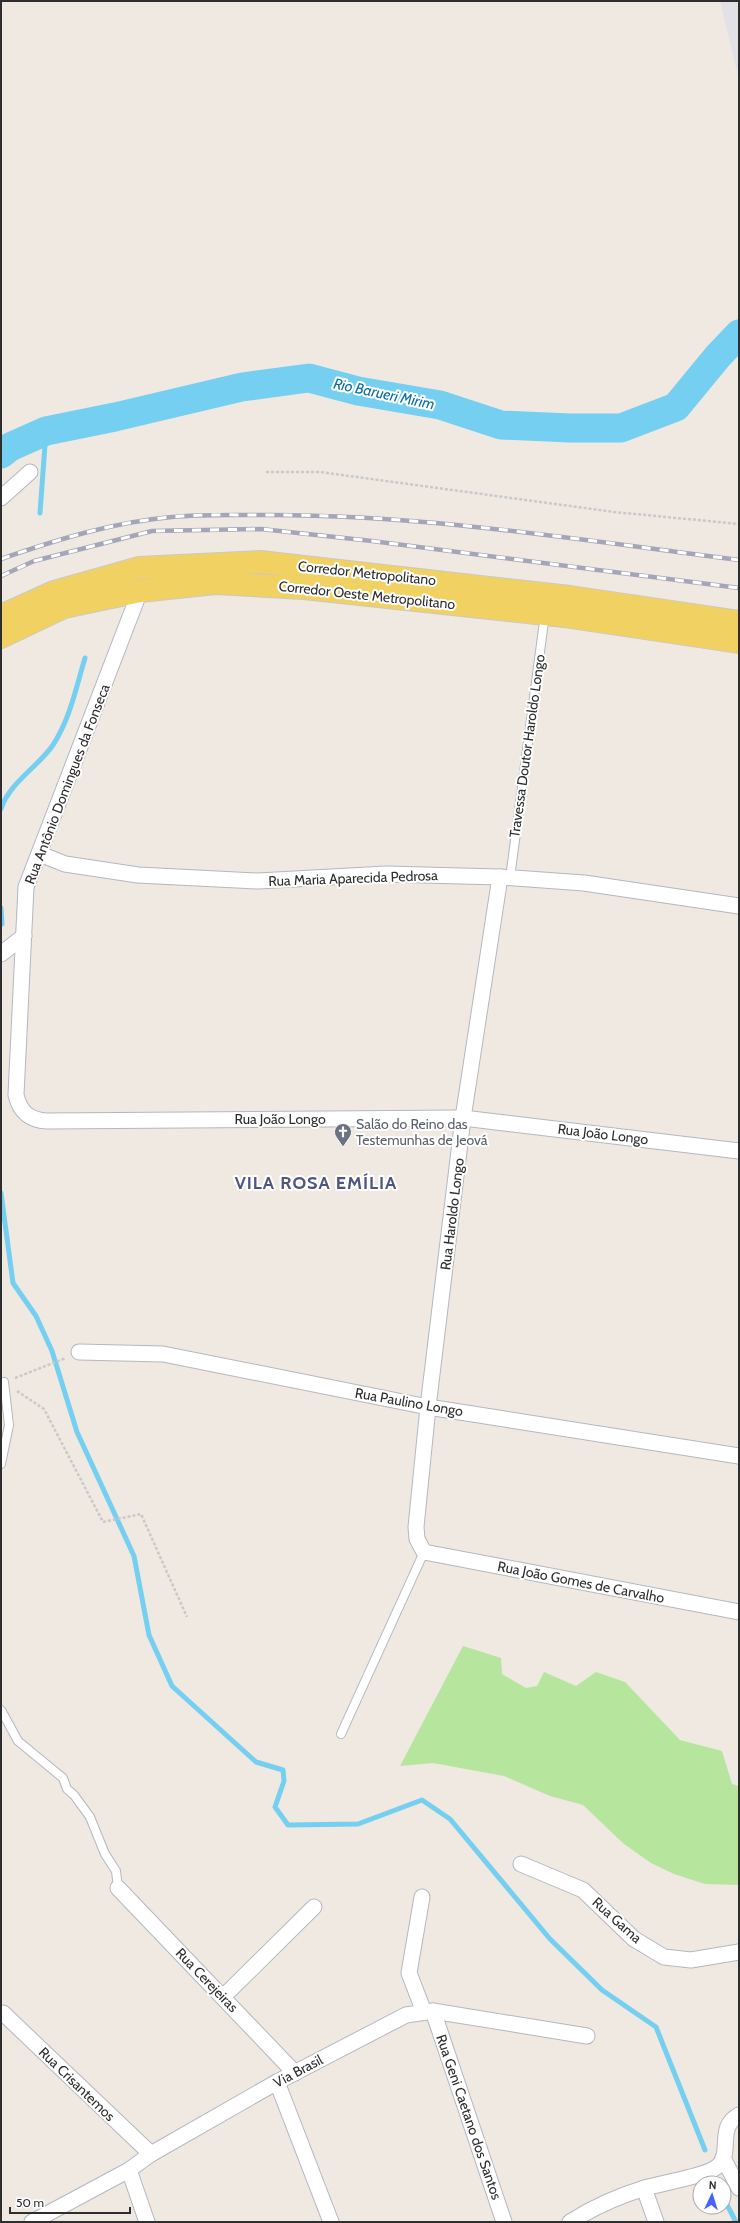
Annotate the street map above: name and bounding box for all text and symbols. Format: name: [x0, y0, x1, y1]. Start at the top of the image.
water label: Rio Barueri Mirim: [332, 375, 436, 413]
street label: Corredor Metropolitano: [297, 557, 437, 589]
street label: Corredor Oeste Metropolitano: [278, 577, 456, 613]
street label: Travessa Doutor Haroldo Longo: [505, 653, 549, 839]
street label: Rua Antônio Domingues da Fonseca: [20, 681, 114, 887]
street label: Rua Maria Aparecida Pedrosa: [268, 866, 438, 890]
street label: Rua João Longo: [234, 1110, 326, 1128]
place label: Salão do Reino das Testemunhas de Jeová: [356, 1115, 488, 1149]
street label: Rua João Longo: [557, 1120, 650, 1149]
church icon: Salão do Reino das Testemunhas de Jeová: [333, 1122, 353, 1147]
street label: Rua Haroldo Longo: [436, 1157, 468, 1271]
district label: VILA ROSA EMÍLIA: [235, 1172, 397, 1194]
street label: Rua Paulino Longo: [354, 1384, 465, 1420]
street label: Rua João Gomes de Carvalho: [496, 1557, 666, 1607]
street label: Rua Gama: [588, 1893, 646, 1947]
street label: Rua Cerejeiras: [172, 1944, 242, 2016]
street label: Rua Geni Caetano dos Santos: [432, 2032, 506, 2202]
street label: Rua Crisantemos: [35, 2043, 119, 2125]
street label: Via Brasil: [270, 2050, 326, 2091]
north arrow: [692, 2175, 732, 2215]
text: N: [708, 2178, 717, 2192]
scale bar: [10, 2189, 130, 2215]
text: 50 m: [16, 2195, 44, 2210]

